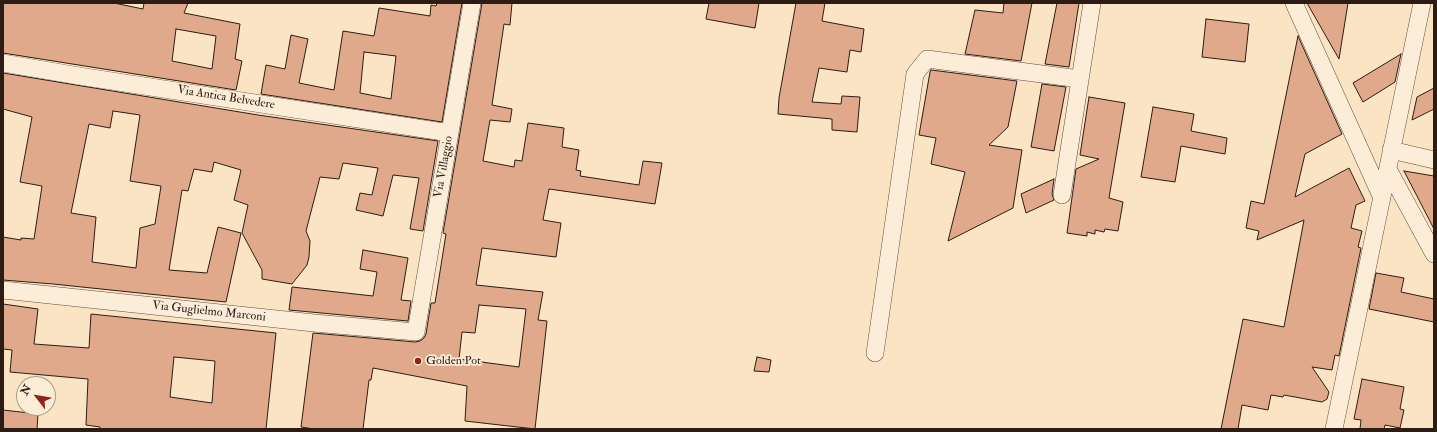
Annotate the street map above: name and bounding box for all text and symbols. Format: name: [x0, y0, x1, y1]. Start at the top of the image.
street label: Via Antica Belvedere: [176, 83, 276, 113]
street label: Via Villaggio: [431, 135, 457, 199]
street label: Via Guglielmo Marconi: [152, 299, 266, 325]
place label: Golden Pot: [426, 354, 481, 368]
marker: Golden Pot: [413, 356, 423, 366]
north arrow: [16, 376, 56, 416]
text: N: [18, 383, 34, 398]

